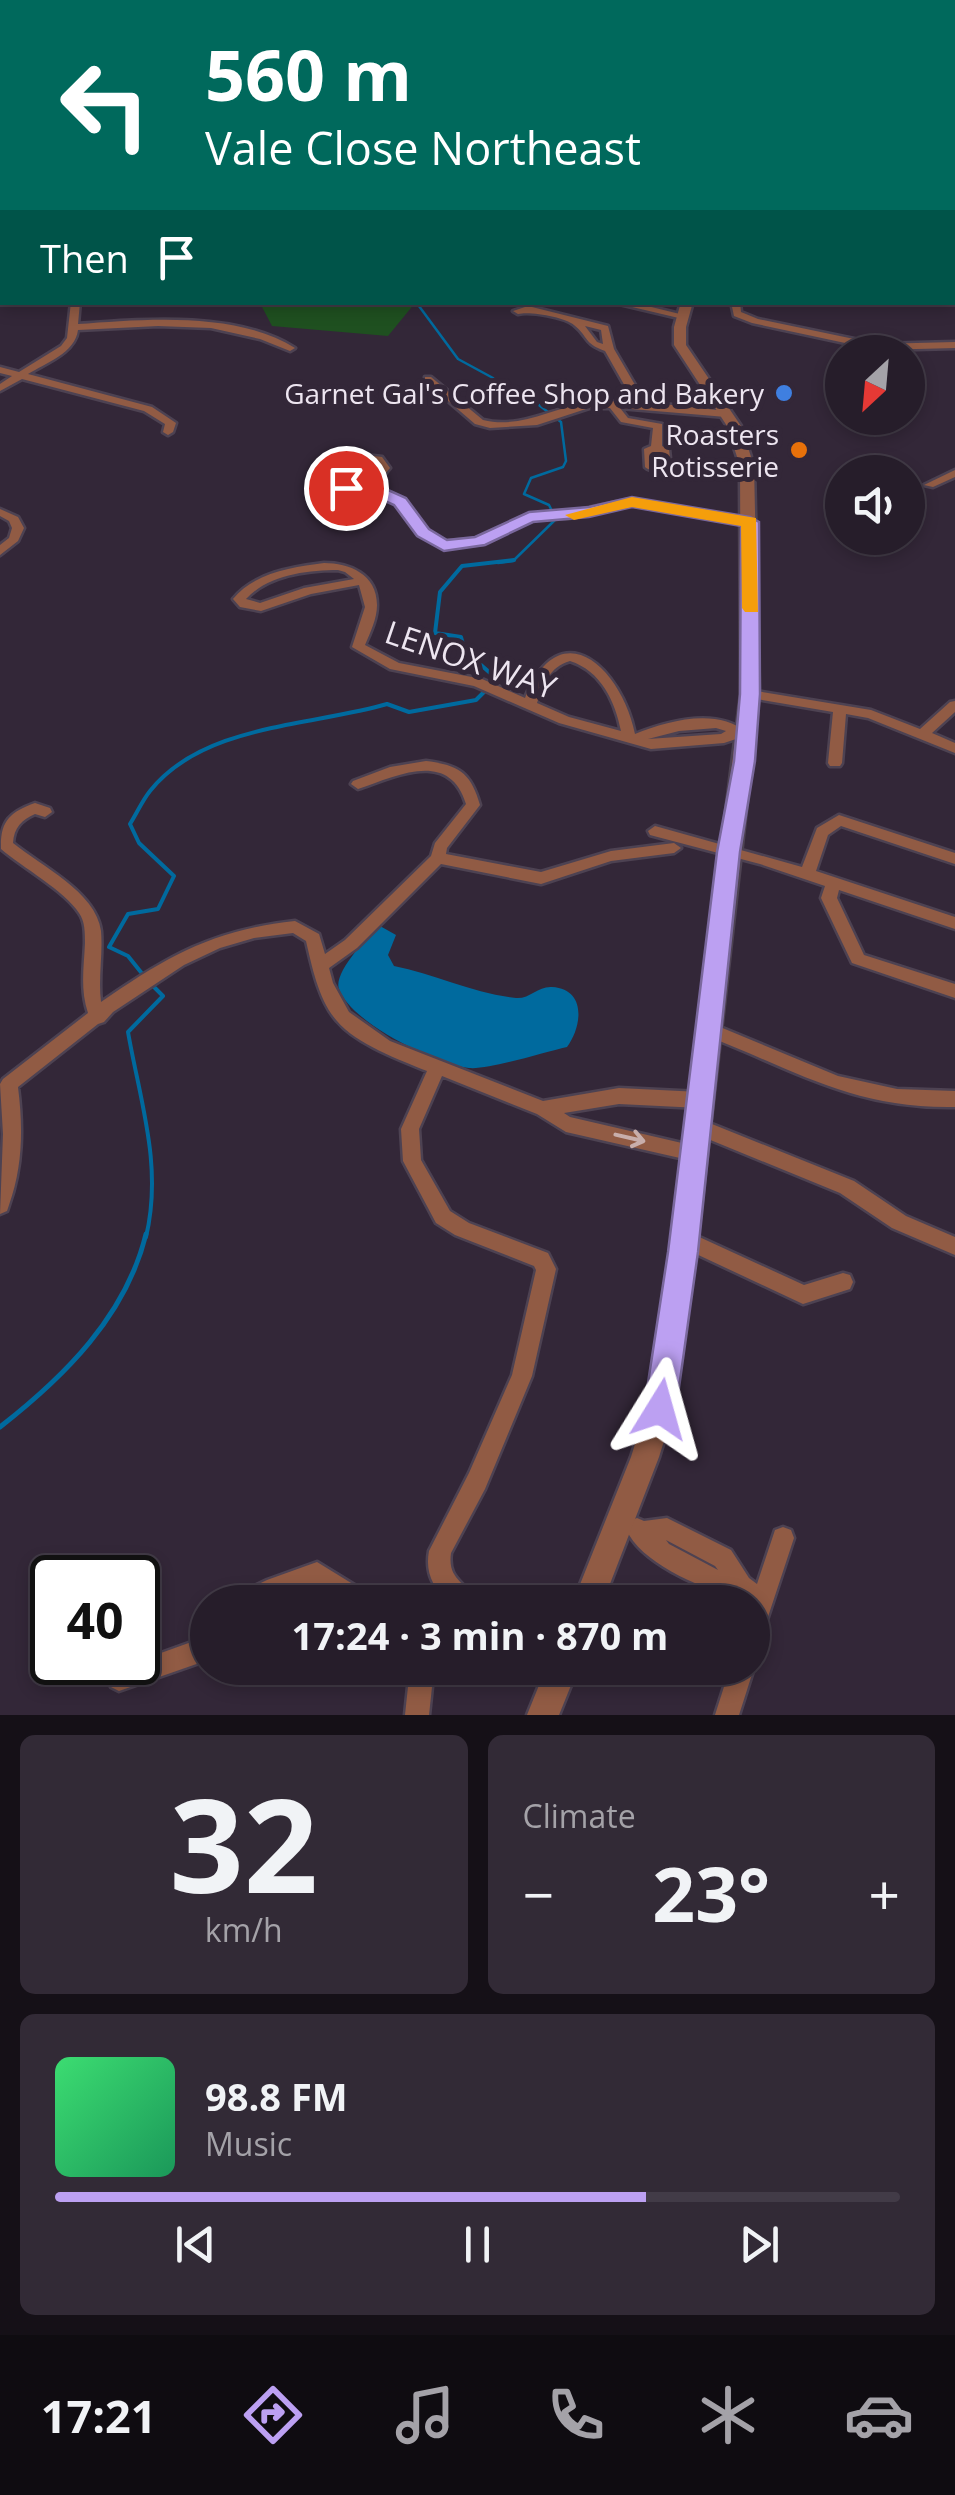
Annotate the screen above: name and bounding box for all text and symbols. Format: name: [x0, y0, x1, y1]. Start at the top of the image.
text: 560 m: [205, 26, 412, 122]
icon: left: [40, 40, 170, 170]
text: Vale Close Northeast: [205, 117, 641, 178]
icon: arrive: [149, 230, 204, 285]
text: Then: [40, 232, 129, 284]
north arrow: [825, 335, 925, 435]
map controls: [825, 335, 925, 555]
place label: Garnet Gal's Coffee Shop and Bakery: [284, 374, 765, 412]
marker: Garnet Gal's Coffee Shop and Bakery: [773, 382, 795, 404]
place label: Roasters Rotisserie: [651, 415, 779, 485]
marker: Roasters Rotisserie: [788, 439, 810, 461]
pin: [304, 446, 389, 531]
button: sound: [825, 455, 925, 555]
icon: arrive: [319, 461, 374, 516]
street label: LENOX WAY: [380, 610, 562, 708]
one-way arrow: [613, 1130, 645, 1148]
position arrow: [608, 1357, 712, 1461]
speed limit sign: 40: [30, 1555, 160, 1685]
text: 17:24 · 3 min · 870 m: [292, 1609, 668, 1661]
text: 32: [169, 1754, 318, 1931]
text: Climate: [523, 1794, 636, 1837]
text: 23°: [652, 1842, 770, 1944]
text: −: [523, 1856, 554, 1931]
text: +: [869, 1856, 900, 1931]
text: km/h: [205, 1908, 283, 1951]
text: 98.8 FM: [205, 2070, 348, 2122]
text: Music: [205, 2122, 292, 2165]
icon: previous: [168, 2217, 223, 2272]
icon: pause: [450, 2217, 505, 2272]
icon: next: [732, 2217, 787, 2272]
icon: directions: [238, 2380, 308, 2450]
icon: music: [390, 2380, 460, 2450]
icon: phone: [541, 2380, 611, 2450]
icon: climate: [693, 2380, 763, 2450]
icon: car: [844, 2380, 914, 2450]
text: 17:21: [41, 2385, 157, 2446]

